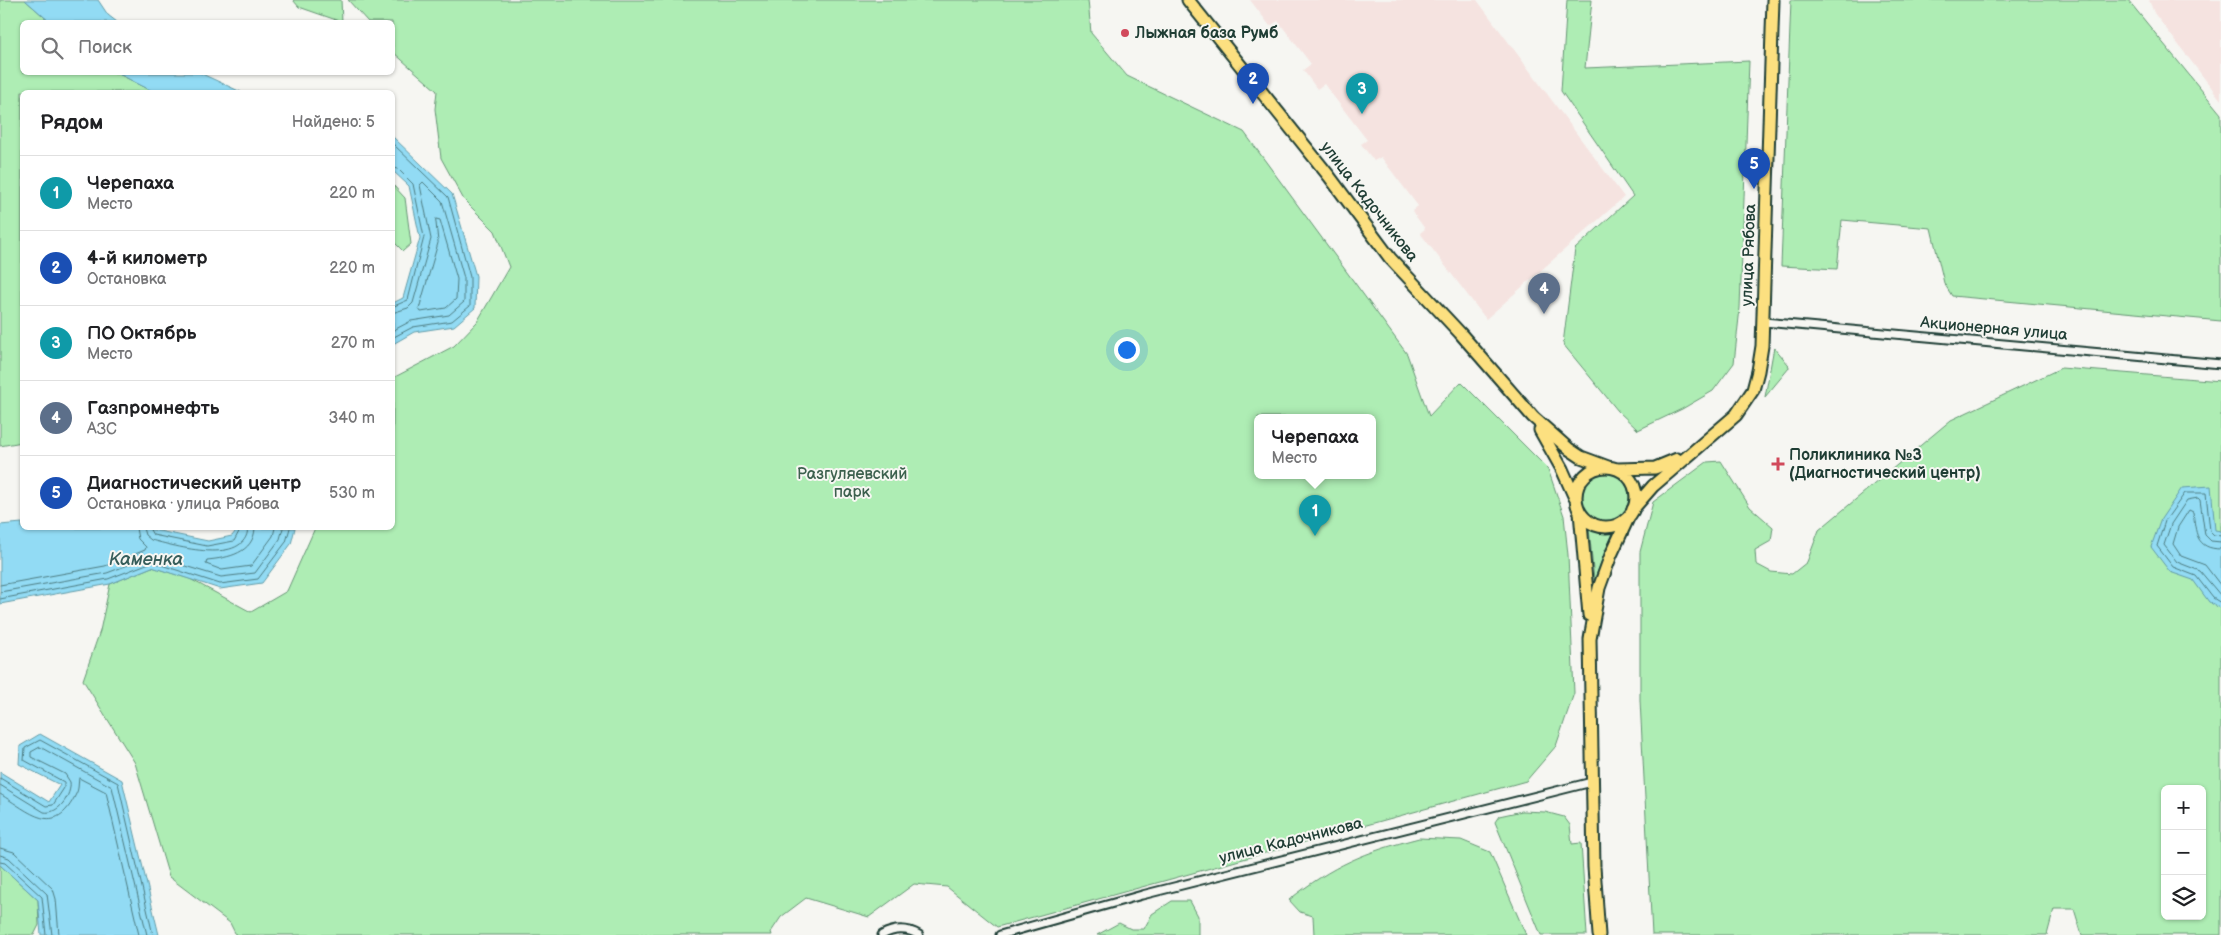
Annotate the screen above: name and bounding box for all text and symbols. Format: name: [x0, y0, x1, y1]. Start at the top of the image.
search box: [20, 20, 395, 75]
place label: Лыжная база Румб: [1134, 24, 1278, 43]
marker: Лыжная база Румб: [1119, 27, 1131, 39]
icon: search: [38, 34, 66, 62]
text: Поиск: [78, 36, 132, 59]
pin: 2: [1237, 63, 1269, 104]
pin: 3: [1346, 73, 1378, 114]
text: Рядом: [40, 110, 103, 135]
text: Найдено: 5: [292, 113, 375, 132]
street label: улица Кадочникова: [1316, 138, 1422, 266]
pin: 5: [1738, 148, 1770, 189]
text: Черепаха: [87, 172, 174, 195]
text: 1: [53, 184, 59, 203]
text: 220 m: [329, 184, 375, 203]
text: Место: [87, 195, 133, 214]
street label: улица Рябова: [1738, 203, 1760, 307]
text: 4-й километр: [87, 247, 208, 270]
text: 2: [51, 259, 61, 278]
text: 220 m: [329, 259, 375, 278]
text: Остановка: [87, 270, 166, 289]
pin: 4: [1528, 273, 1560, 314]
street label: Акционерная улица: [1919, 313, 2069, 345]
text: ПО Октябрь: [87, 322, 196, 345]
text: 3: [51, 334, 61, 353]
text: 270 m: [331, 334, 375, 353]
your location: [1114, 337, 1140, 363]
text: Место: [87, 345, 133, 364]
text: Газпромнефть: [87, 397, 219, 420]
text: 4: [51, 409, 61, 428]
text: 340 m: [328, 409, 375, 428]
popup: [1254, 414, 1376, 479]
text: АЗС: [87, 420, 117, 439]
text: Черепаха: [1272, 426, 1358, 449]
place label: Поликлиника №3 (Диагностический центр): [1789, 446, 1981, 483]
text: Место: [1272, 449, 1317, 468]
marker: Поликлиника №3 (Диагностический центр): [1771, 457, 1785, 471]
park label: Разгуляевский парк: [797, 465, 907, 502]
text: Диагностический центр: [87, 472, 301, 495]
text: 5: [51, 484, 61, 503]
text: 530 m: [329, 484, 375, 503]
text: Остановка · улица Рябова: [87, 495, 279, 514]
pin: 1: [1299, 495, 1331, 536]
water label: Каменка: [109, 549, 183, 570]
map controls: [2161, 785, 2206, 920]
button: +: [2161, 785, 2206, 830]
street label: улица Кадочникова: [1217, 814, 1365, 868]
button: −: [2161, 830, 2206, 875]
button: layers: [2161, 875, 2206, 920]

